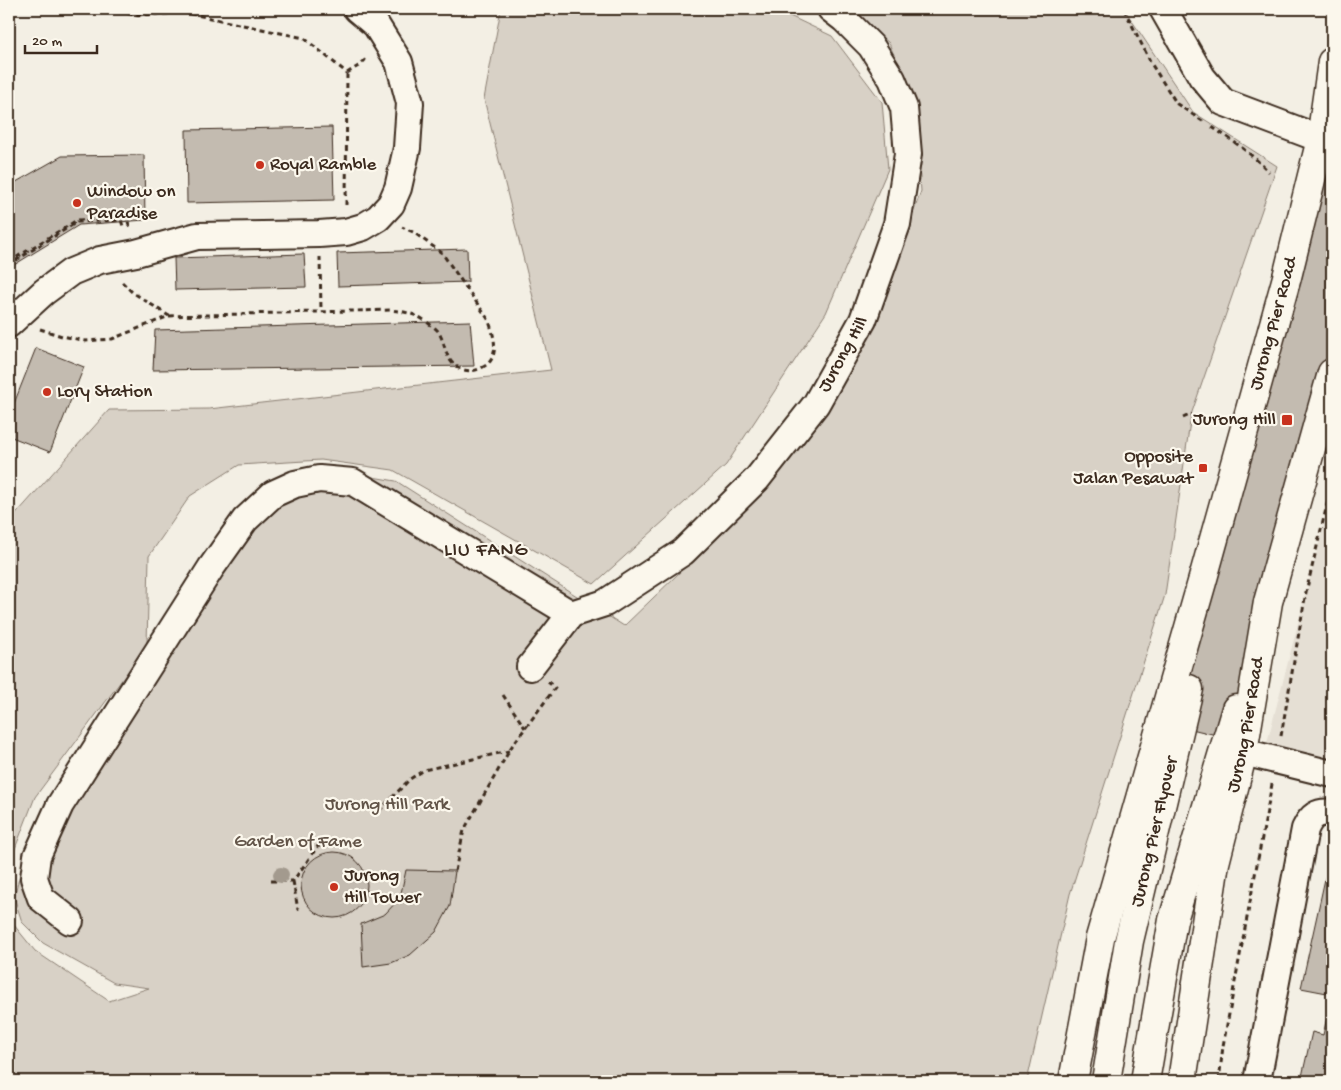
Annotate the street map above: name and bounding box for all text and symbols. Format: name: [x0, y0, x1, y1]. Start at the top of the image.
scale bar: [25, 22, 98, 54]
text: 20 m: [32, 33, 62, 51]
place label: Royal Ramble: [270, 154, 377, 177]
marker: Royal Ramble: [254, 159, 266, 171]
place label: Window on Paradise: [86, 181, 175, 226]
marker: Window on Paradise: [71, 197, 83, 209]
street label: Jurong Pier Road: [1244, 253, 1303, 393]
street label: Jurong Hill: [813, 314, 875, 396]
place label: Lory Station: [57, 381, 152, 404]
marker: Lory Station: [41, 386, 53, 398]
place label: Jurong Hill: [1193, 409, 1276, 432]
marker: Jurong Hill: [1280, 413, 1294, 427]
place label: Opposite Jalan Pesawat: [1073, 446, 1195, 491]
marker: Opposite Jalan Pesawat: [1197, 462, 1209, 474]
district label: LIU FANG: [444, 540, 528, 563]
street label: Jurong Pier Road: [1222, 654, 1270, 795]
street label: Jurong Pier Flyover: [1126, 752, 1184, 909]
park label: Jurong Hill Park: [325, 794, 451, 817]
park label: Garden of Fame: [234, 831, 362, 854]
place label: Jurong Hill Tower: [344, 865, 423, 910]
marker: Jurong Hill Tower: [328, 881, 340, 893]

